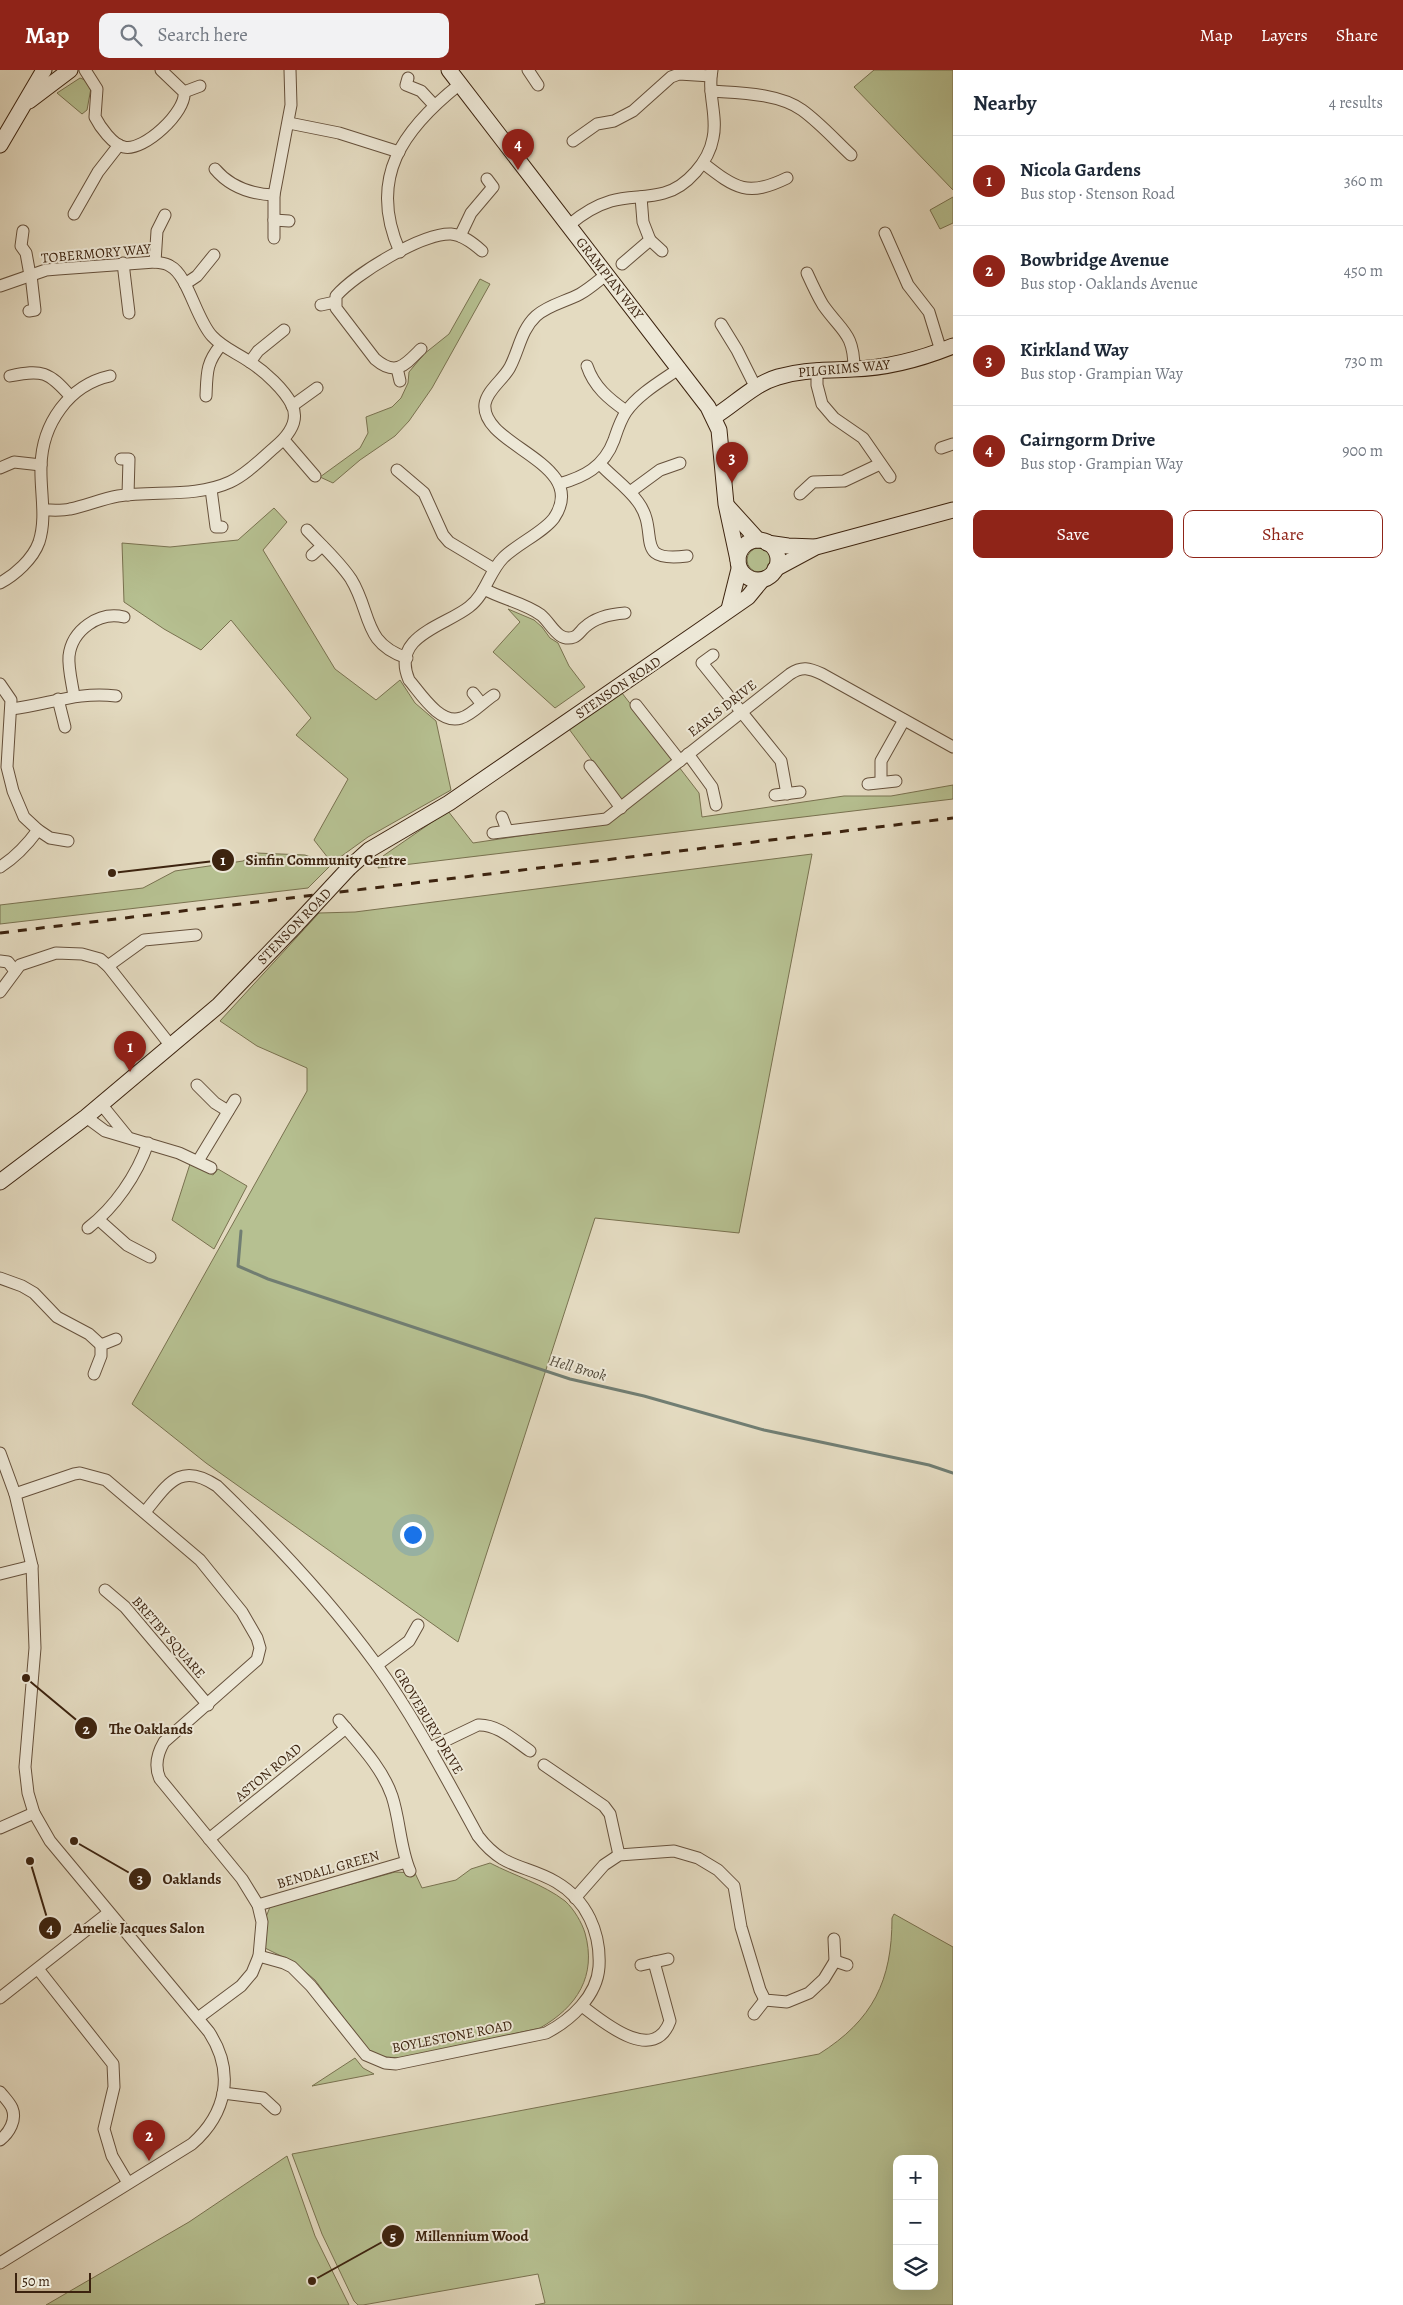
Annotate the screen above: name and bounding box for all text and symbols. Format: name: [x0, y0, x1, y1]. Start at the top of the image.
search box: [99, 13, 449, 58]
text: Map: [25, 19, 69, 51]
icon: search: [117, 21, 145, 49]
text: Search here: [157, 22, 248, 48]
text: Map: [1200, 23, 1233, 47]
text: Layers: [1261, 23, 1308, 47]
text: Share: [1336, 23, 1378, 47]
text: Nearby: [973, 89, 1036, 117]
text: 4 results: [1329, 92, 1383, 114]
pin: 4: [502, 129, 534, 170]
text: Nicola Gardens: [1020, 157, 1141, 183]
text: 1: [986, 170, 992, 192]
text: 360 m: [1344, 170, 1383, 192]
text: Bus stop · Stenson Road: [1020, 183, 1175, 205]
street label: GRAMPIAN WAY: [572, 233, 648, 324]
street label: TOBERMORY WAY: [40, 239, 152, 268]
text: Bowbridge Avenue: [1020, 247, 1169, 273]
text: 2: [985, 260, 993, 282]
text: 450 m: [1344, 260, 1383, 282]
text: Bus stop · Oaklands Avenue: [1020, 273, 1198, 295]
text: Kirkland Way: [1020, 337, 1128, 363]
text: 3: [986, 350, 992, 372]
text: 730 m: [1345, 350, 1383, 372]
street label: PILGRIMS WAY: [797, 355, 891, 382]
text: Bus stop · Grampian Way: [1020, 363, 1183, 385]
text: Cairngorm Drive: [1020, 427, 1155, 453]
text: 4: [985, 440, 993, 462]
text: 900 m: [1342, 440, 1383, 462]
pin: 3: [716, 442, 748, 483]
text: Bus stop · Grampian Way: [1020, 453, 1183, 475]
button: Save: [973, 510, 1173, 558]
button: Share: [1183, 510, 1383, 558]
street label: STENSON ROAD: [572, 652, 665, 723]
street label: EARLS DRIVE: [684, 675, 761, 741]
callout: Sinfin Community Centre: [211, 845, 417, 875]
text: 1: [220, 850, 226, 870]
text: Sinfin Community Centre: [246, 850, 406, 870]
street label: STENSON ROAD: [253, 884, 336, 969]
pin: 1: [114, 1031, 146, 1072]
water label: Hell Brook: [547, 1350, 609, 1386]
your location: [400, 1522, 426, 1548]
street label: BRETBY SQUARE: [128, 1592, 210, 1682]
street label: GROVEBURY DRIVE: [389, 1665, 468, 1778]
callout: The Oaklands: [74, 1713, 203, 1743]
text: 2: [82, 1719, 90, 1739]
text: The Oaklands: [109, 1719, 193, 1739]
street label: ASTON ROAD: [230, 1739, 306, 1807]
street label: BENDALL GREEN: [275, 1846, 382, 1893]
callout: Oaklands: [127, 1864, 231, 1894]
text: 3: [137, 1869, 143, 1889]
text: Oaklands: [163, 1869, 221, 1889]
callout: Amelie Jacques Salon: [38, 1913, 214, 1943]
text: 4: [46, 1918, 54, 1938]
text: Amelie Jacques Salon: [72, 1918, 205, 1938]
street label: BOYLESTONE ROAD: [390, 2015, 514, 2057]
pin: 2: [133, 2120, 165, 2161]
map controls: [893, 2155, 938, 2290]
button: +: [893, 2155, 938, 2200]
button: −: [893, 2200, 938, 2245]
callout: Millennium Wood: [380, 2221, 539, 2251]
text: 5: [390, 2226, 396, 2246]
text: Millennium Wood: [415, 2226, 530, 2246]
button: layers: [893, 2245, 938, 2290]
scale bar: [15, 2270, 91, 2293]
text: 50 m: [22, 2272, 50, 2291]

